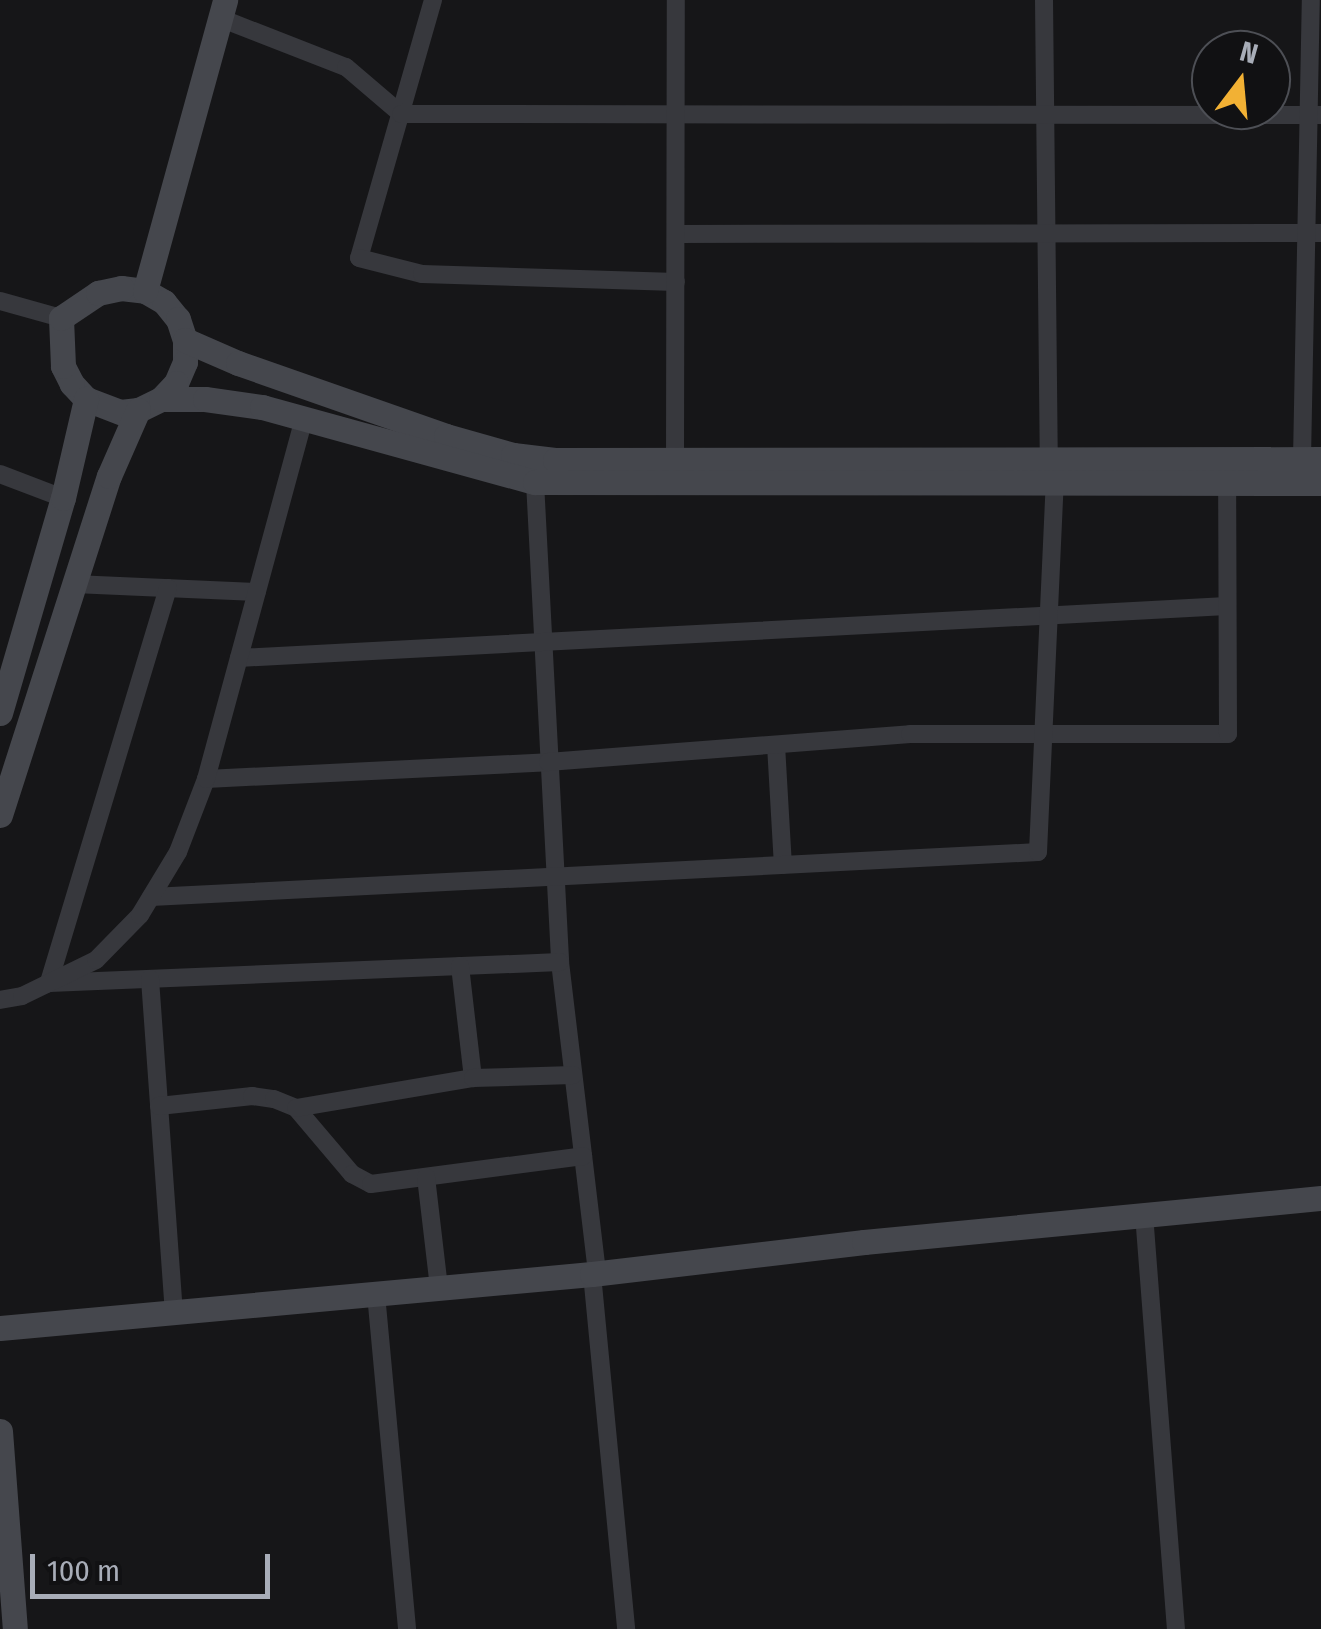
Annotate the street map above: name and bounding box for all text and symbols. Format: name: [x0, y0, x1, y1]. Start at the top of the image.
north arrow: [1191, 30, 1291, 130]
text: N: [1236, 34, 1261, 71]
scale bar: [35, 1534, 275, 1596]
text: 100 m: [47, 1553, 120, 1589]

